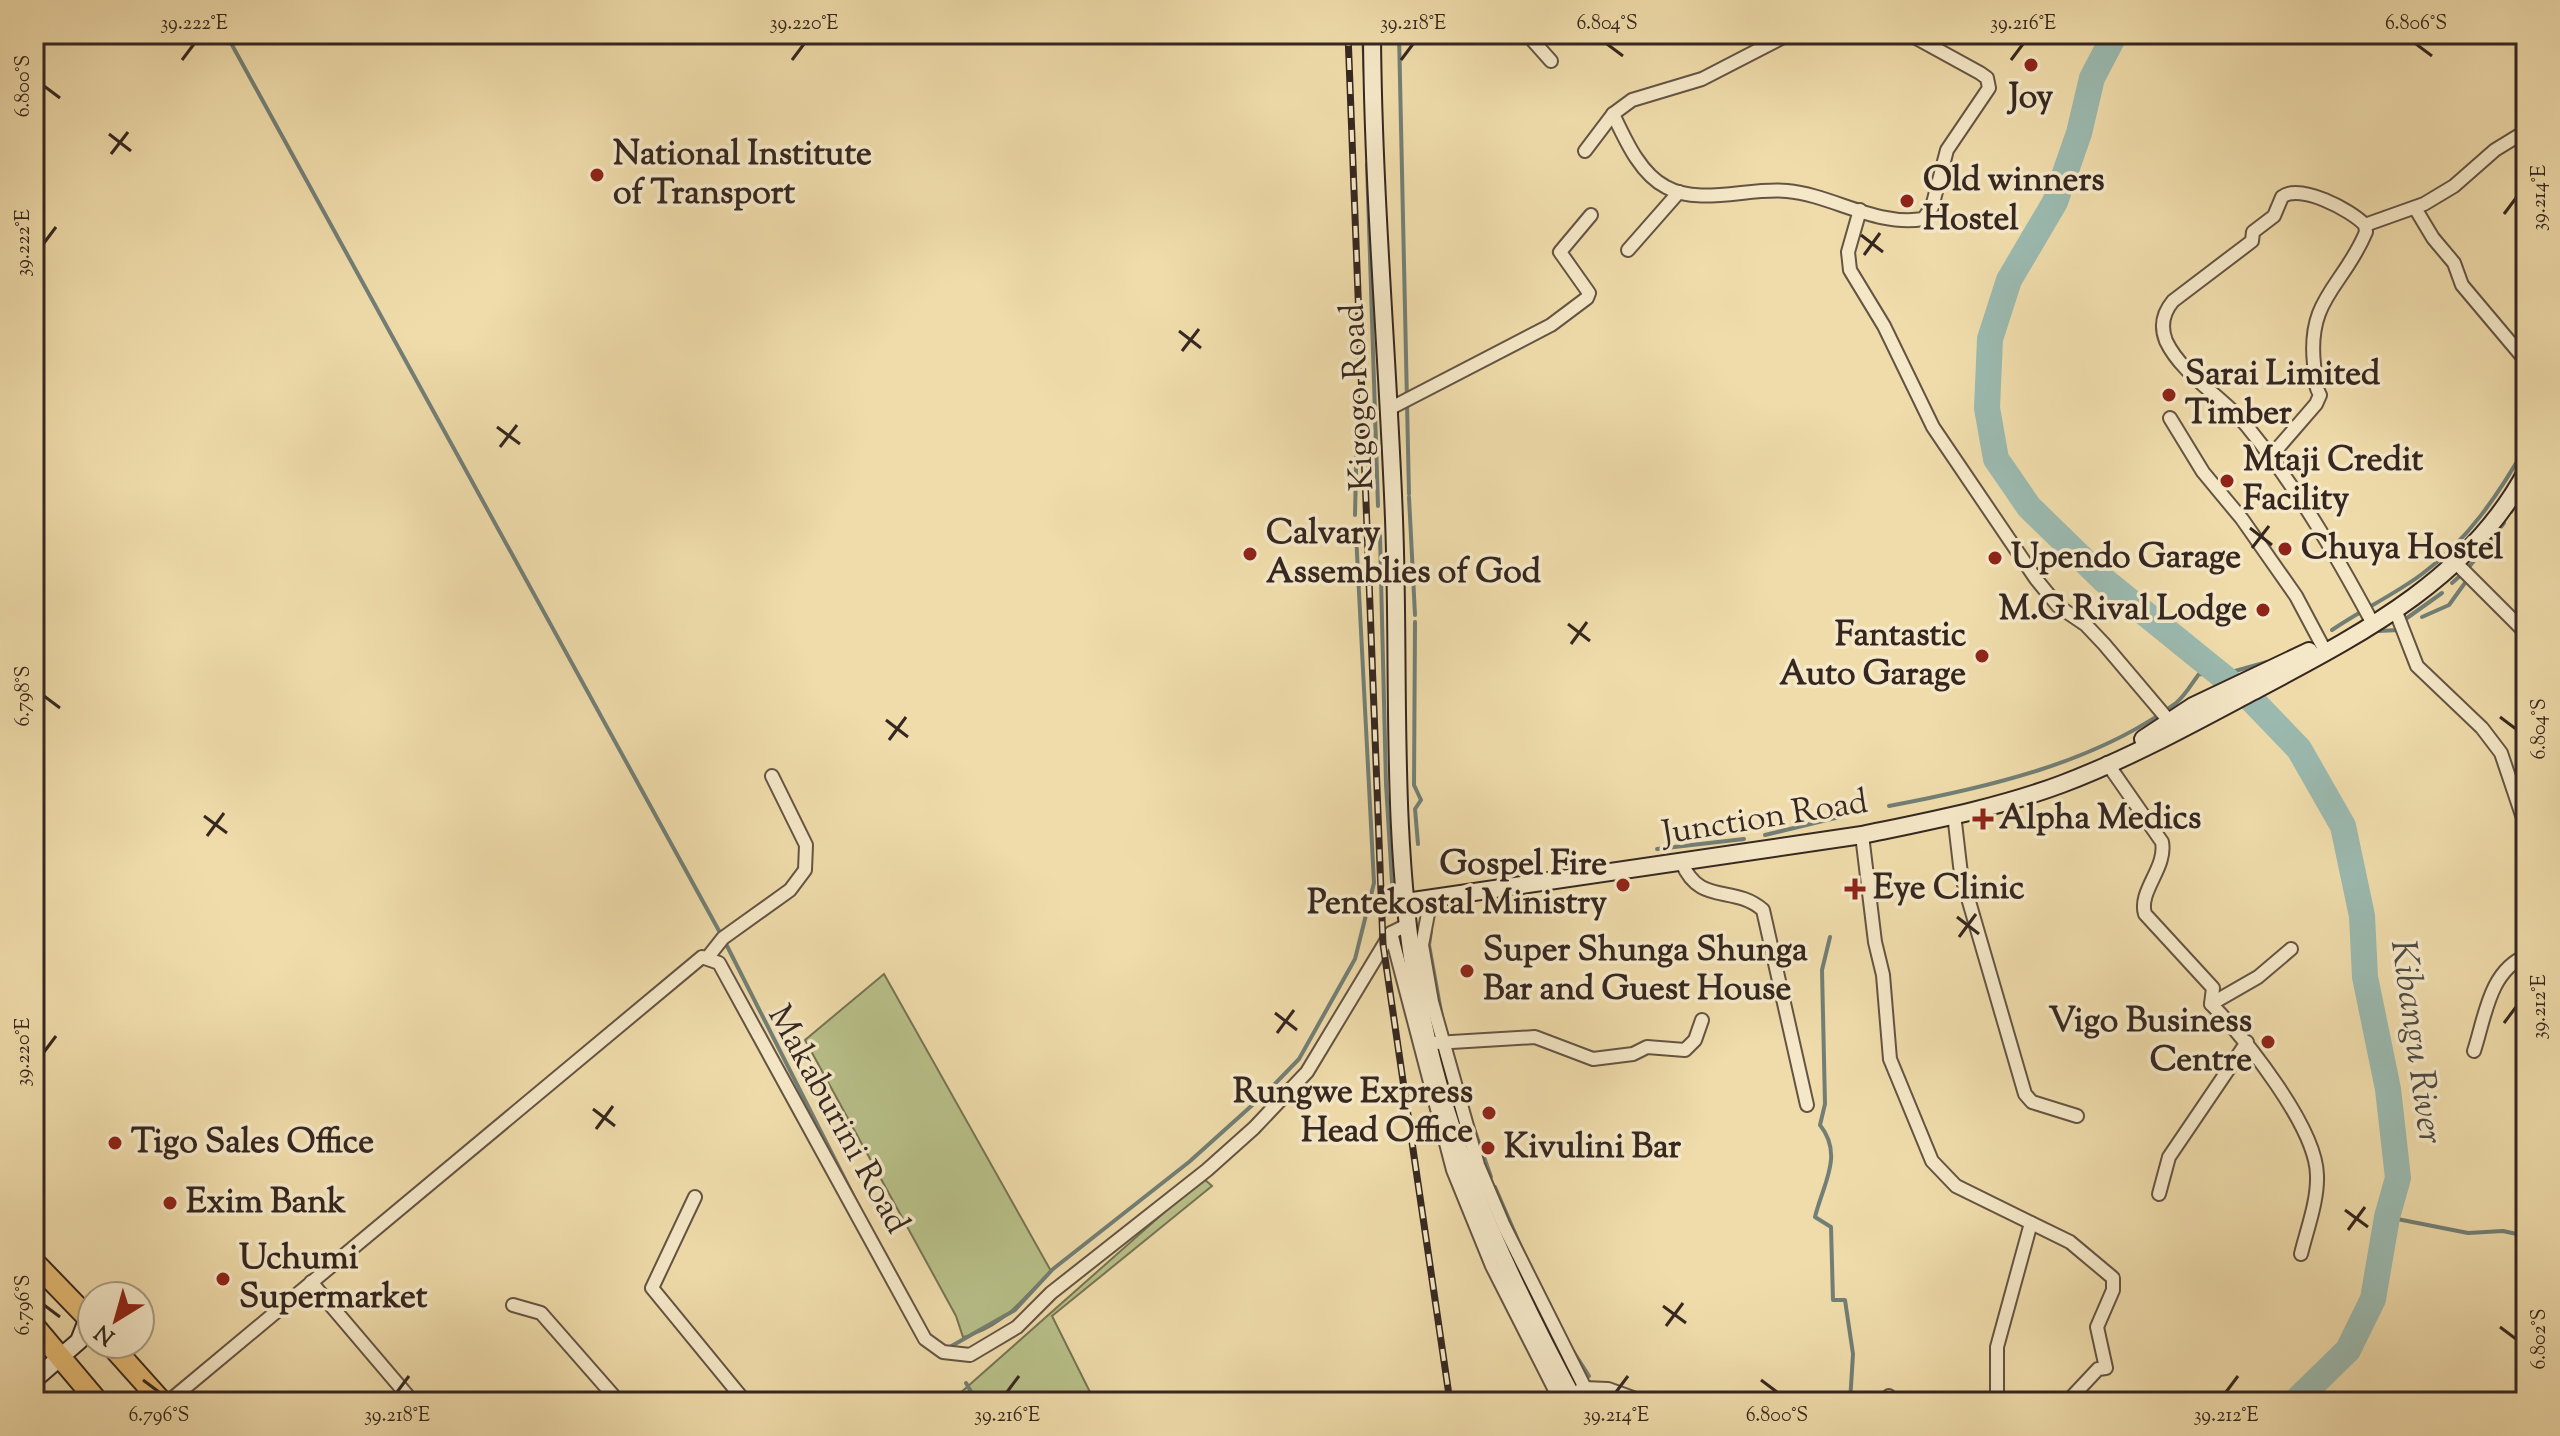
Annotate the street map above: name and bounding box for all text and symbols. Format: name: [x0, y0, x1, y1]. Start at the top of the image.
text: 39.222°E: [160, 10, 228, 39]
text: 39.220°E: [770, 10, 838, 39]
text: 39.218°E: [1380, 10, 1446, 39]
text: 6.804°S: [1576, 10, 1638, 39]
text: 39.216°E: [1990, 10, 2056, 39]
text: 6.806°S: [2385, 10, 2447, 39]
text: 6.800°S: [10, 55, 39, 117]
marker: Joy: [2022, 56, 2040, 74]
place label: Joy: [2006, 74, 2053, 123]
place label: National Institute of Transport: [613, 131, 872, 219]
place label: Old winners Hostel: [1923, 157, 2105, 245]
text: 39.214°E: [2526, 165, 2555, 231]
marker: National Institute of Transport: [588, 166, 606, 184]
marker: Old winners Hostel: [1898, 192, 1916, 210]
text: 39.222°E: [10, 209, 39, 277]
street label: Kigogo Road: [1330, 302, 1388, 492]
place label: Sarai Limited Timber: [2185, 351, 2381, 439]
marker: Sarai Limited Timber: [2160, 386, 2178, 404]
place label: Mtaji Credit Facility: [2243, 437, 2423, 525]
marker: Mtaji Credit Facility: [2218, 472, 2236, 490]
place label: Calvary Assemblies of God: [1266, 510, 1542, 598]
place label: Chuya Hostel: [2301, 525, 2504, 574]
place label: Upendo Garage: [2011, 534, 2241, 583]
marker: Chuya Hostel: [2276, 540, 2294, 558]
marker: Calvary Assemblies of God: [1241, 545, 1259, 563]
marker: Upendo Garage: [1986, 549, 2004, 567]
place label: M.G Rival Lodge: [1999, 586, 2247, 635]
marker: M.G Rival Lodge: [2254, 601, 2272, 619]
place label: Fantastic Auto Garage: [1779, 612, 1967, 700]
marker: Fantastic Auto Garage: [1973, 647, 1991, 665]
text: 6.798°S: [10, 665, 39, 727]
text: 6.804°S: [2526, 698, 2555, 760]
street label: Junction Road: [1657, 779, 1871, 860]
place label: Alpha Medics: [1999, 795, 2201, 844]
marker: Alpha Medics: [1974, 810, 1992, 828]
place label: Gospel Fire Pentekostal Ministry: [1307, 841, 1607, 929]
place label: Eye Clinic: [1873, 865, 2025, 914]
marker: Gospel Fire Pentekostal Ministry: [1614, 876, 1632, 894]
marker: Eye Clinic: [1844, 878, 1866, 900]
place label: Super Shunga Shunga Bar and Guest House: [1483, 927, 1808, 1015]
water label: Kibangu River: [2375, 937, 2455, 1148]
marker: Super Shunga Shunga Bar and Guest House: [1458, 962, 1476, 980]
text: 39.212°E: [2526, 974, 2555, 1040]
street label: Makaburini Road: [754, 997, 920, 1243]
place label: Vigo Business Centre: [2048, 998, 2252, 1086]
text: 39.220°E: [10, 1018, 39, 1086]
marker: Vigo Business Centre: [2259, 1033, 2277, 1051]
place label: Rungwe Express Head Office: [1233, 1069, 1473, 1157]
marker: Rungwe Express Head Office: [1480, 1104, 1498, 1122]
place label: Tigo Sales Office: [131, 1119, 374, 1168]
place label: Kivulini Bar: [1504, 1124, 1681, 1173]
marker: Tigo Sales Office: [106, 1134, 124, 1152]
marker: Kivulini Bar: [1479, 1139, 1497, 1157]
place label: Exim Bank: [186, 1179, 346, 1228]
marker: Exim Bank: [161, 1194, 179, 1212]
place label: Uchumi Supermarket: [239, 1235, 428, 1323]
marker: Uchumi Supermarket: [214, 1270, 232, 1288]
text: 6.796°S: [10, 1275, 39, 1336]
north arrow: [76, 1280, 156, 1360]
text: 6.802°S: [2526, 1308, 2555, 1370]
text: N: [89, 1315, 122, 1352]
text: 6.796°S: [129, 1402, 190, 1431]
text: 39.218°E: [364, 1402, 430, 1431]
text: 39.216°E: [974, 1402, 1040, 1431]
text: 39.214°E: [1583, 1402, 1649, 1431]
text: 6.800°S: [1746, 1402, 1808, 1431]
text: 39.212°E: [2193, 1402, 2259, 1431]

